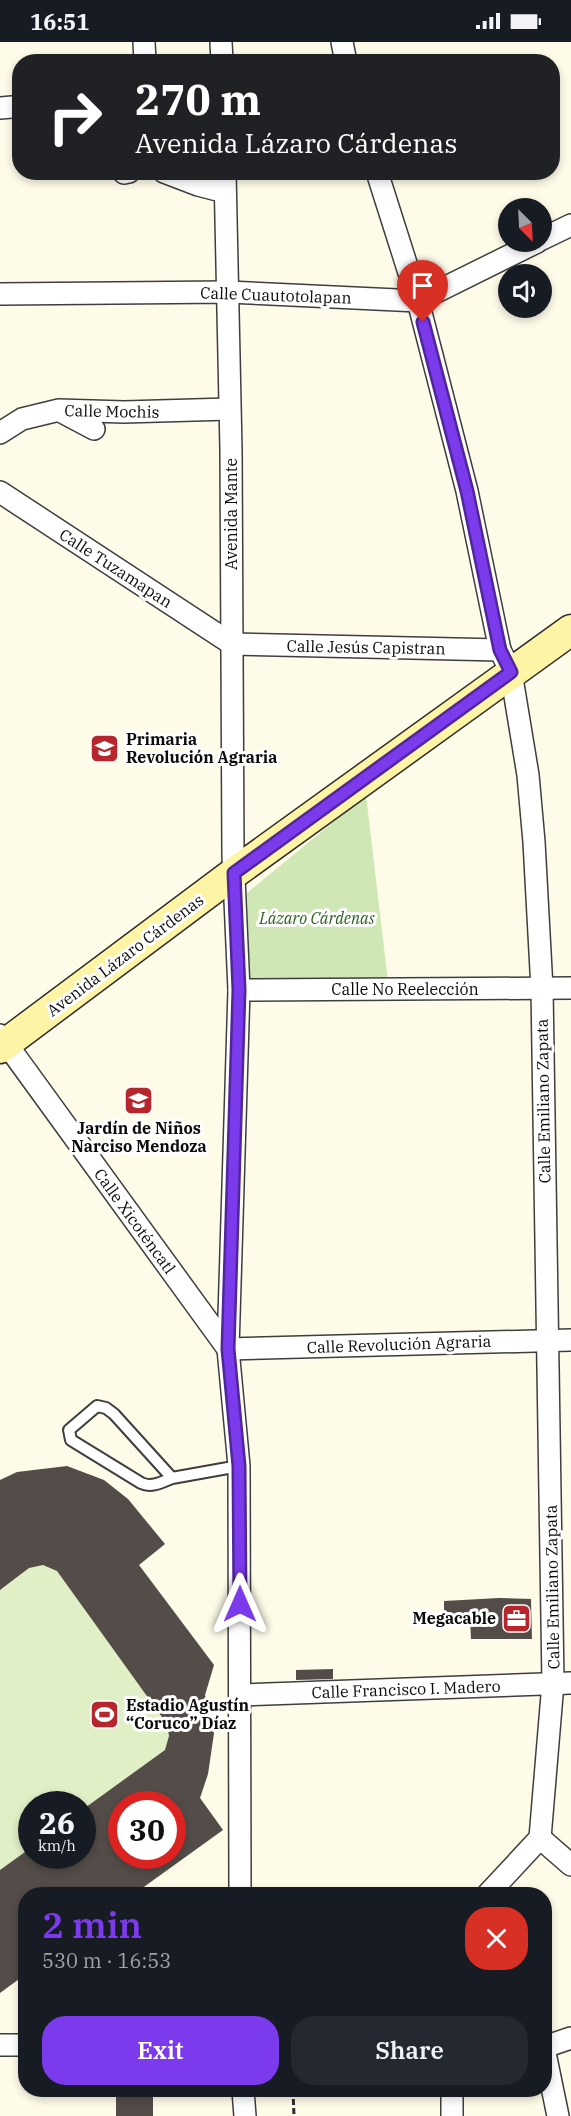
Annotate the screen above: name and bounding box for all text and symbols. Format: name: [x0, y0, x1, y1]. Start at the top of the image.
text: 16:51: [30, 7, 89, 36]
text: 270 m: [135, 72, 261, 127]
icon: right: [36, 78, 114, 156]
text: Avenida Lázaro Cárdenas: [135, 125, 457, 160]
north arrow: [498, 198, 552, 252]
map controls: [498, 198, 552, 318]
pin: [397, 260, 448, 322]
button: sound: [498, 264, 552, 318]
icon: arrive: [406, 269, 439, 302]
street label: Calle Cuautotolapan: [200, 282, 352, 308]
street label: Calle Mochis: [64, 400, 160, 422]
street label: Avenida Mante: [221, 458, 241, 570]
street label: Calle Tuzamapan: [56, 524, 176, 612]
street label: Calle Jesús Capistran: [286, 636, 446, 658]
place label: Primaria Revolución Agraria: [126, 729, 277, 767]
school or university icon: Primaria Revolución Agraria: [89, 732, 121, 764]
street label: Avenida Lázaro Cárdenas: [43, 890, 207, 1020]
park label: Lázaro Cárdenas: [258, 908, 375, 928]
street label: Calle No Reelección: [331, 979, 479, 999]
street label: Calle Emiliano Zapata: [532, 1018, 554, 1184]
school or university icon: Jardín de Niños Narciso Mendoza: [123, 1084, 155, 1116]
place label: Jardín de Niños Narciso Mendoza: [71, 1118, 207, 1156]
street label: Calle Xicoténcatl: [90, 1164, 180, 1278]
street label: Calle Revolución Agraria: [306, 1331, 492, 1357]
street label: Calle Emiliano Zapata: [541, 1504, 563, 1670]
position arrow: [208, 1572, 272, 1636]
office icon: Megacable: [501, 1602, 533, 1634]
place label: Megacable: [412, 1608, 496, 1628]
street label: Calle Francisco I. Madero: [311, 1676, 501, 1702]
place label: Estadio Agustín “Coruco” Díaz: [126, 1695, 249, 1733]
sports icon: Estadio Agustín “Coruco” Díaz: [89, 1698, 121, 1730]
speed limit sign: 30: [108, 1791, 186, 1869]
text: 26: [39, 1803, 75, 1842]
text: km/h: [38, 1836, 76, 1855]
text: 2 min: [42, 1901, 142, 1948]
button: close: [465, 1907, 528, 1970]
text: 530 m · 16:53: [42, 1947, 171, 1974]
button: Exit: [42, 2016, 279, 2085]
button: Share: [291, 2016, 528, 2085]

